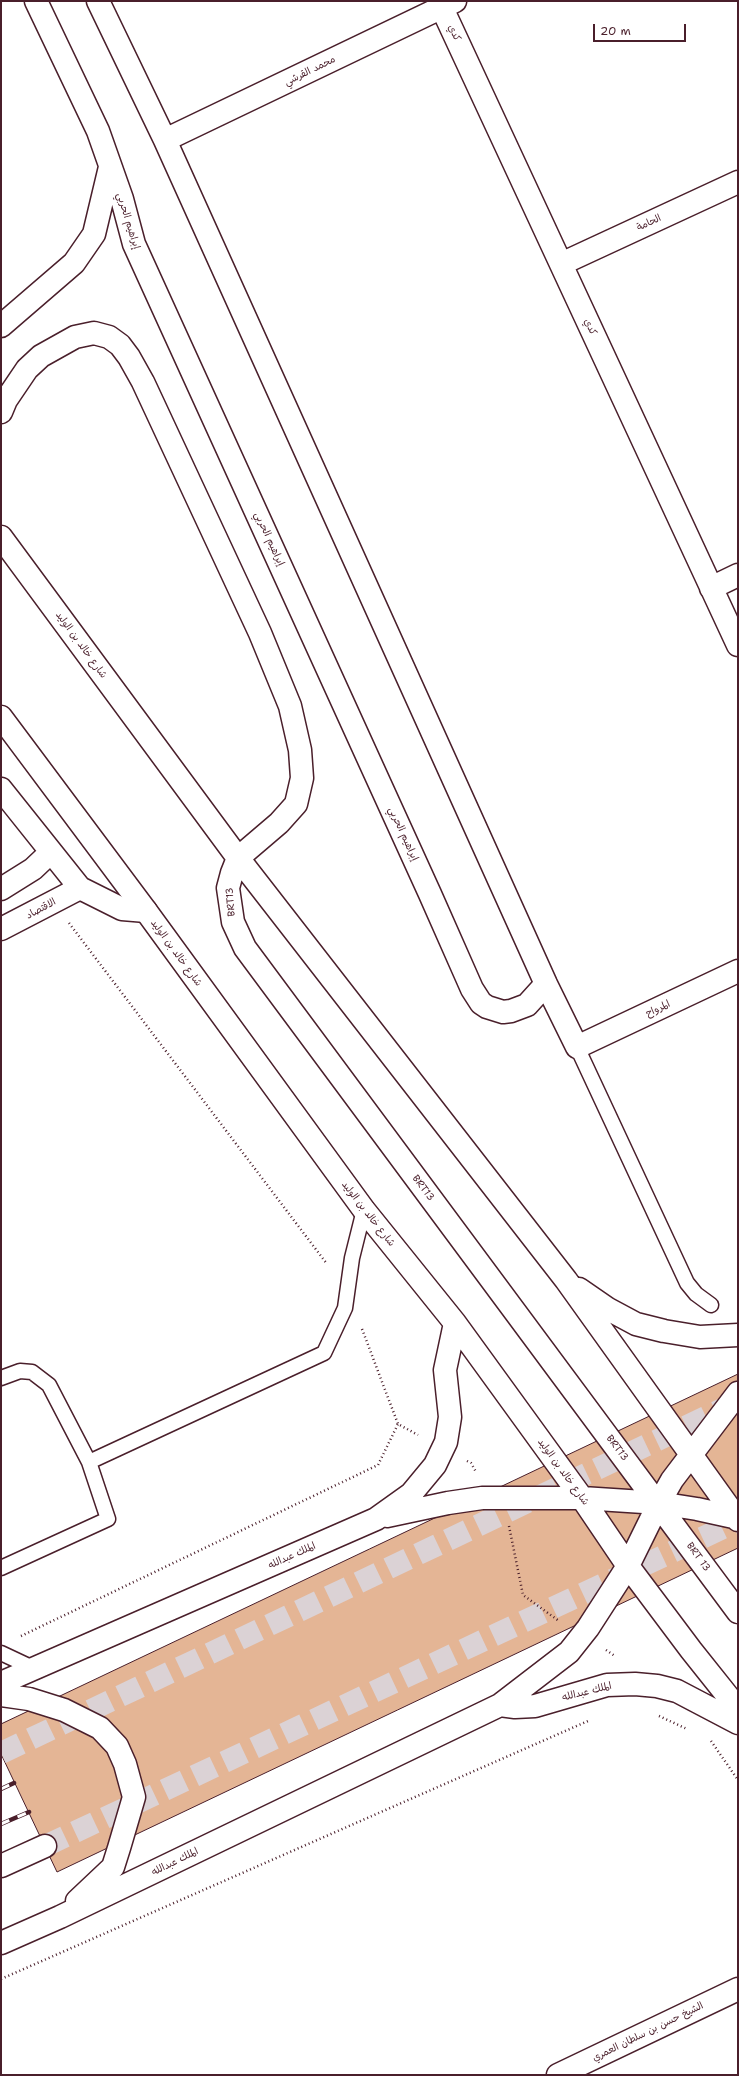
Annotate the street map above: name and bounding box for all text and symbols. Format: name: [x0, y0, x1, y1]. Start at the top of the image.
scale bar: [595, 16, 688, 42]
street label: كدي: [445, 23, 463, 43]
text: 20 m: [600, 23, 631, 39]
street label: محمد القرشي: [282, 53, 338, 89]
street label: إبراهيم الحربي: [114, 192, 142, 250]
street label: الحامة: [635, 212, 663, 234]
street label: كدي: [581, 317, 599, 337]
street label: إبراهيم الحربي: [251, 510, 287, 568]
street label: شارع خالد بن الوليد: [53, 609, 109, 681]
street label: إبراهيم الحربي: [385, 805, 421, 863]
street label: BRT13: [224, 887, 238, 917]
street label: الاقتصاد: [24, 896, 58, 922]
street label: شارع خالد بن الوليد: [148, 917, 204, 989]
street label: المرواح: [644, 998, 672, 1020]
street label: BRT13: [409, 1173, 437, 1203]
street label: شارع خالد بن الوليد: [339, 1179, 397, 1249]
street label: BRT13: [603, 1433, 631, 1463]
street label: شارع خالد بن الوليد: [535, 1436, 591, 1508]
street label: الملك عبدالله: [266, 1540, 318, 1572]
street label: BRT 13: [683, 1540, 713, 1574]
street label: الملك عبدالله: [561, 1680, 613, 1704]
street label: الملك عبدالله: [150, 1846, 200, 1878]
street label: الشيخ حسن بن سلطان العمري: [590, 2000, 706, 2064]

